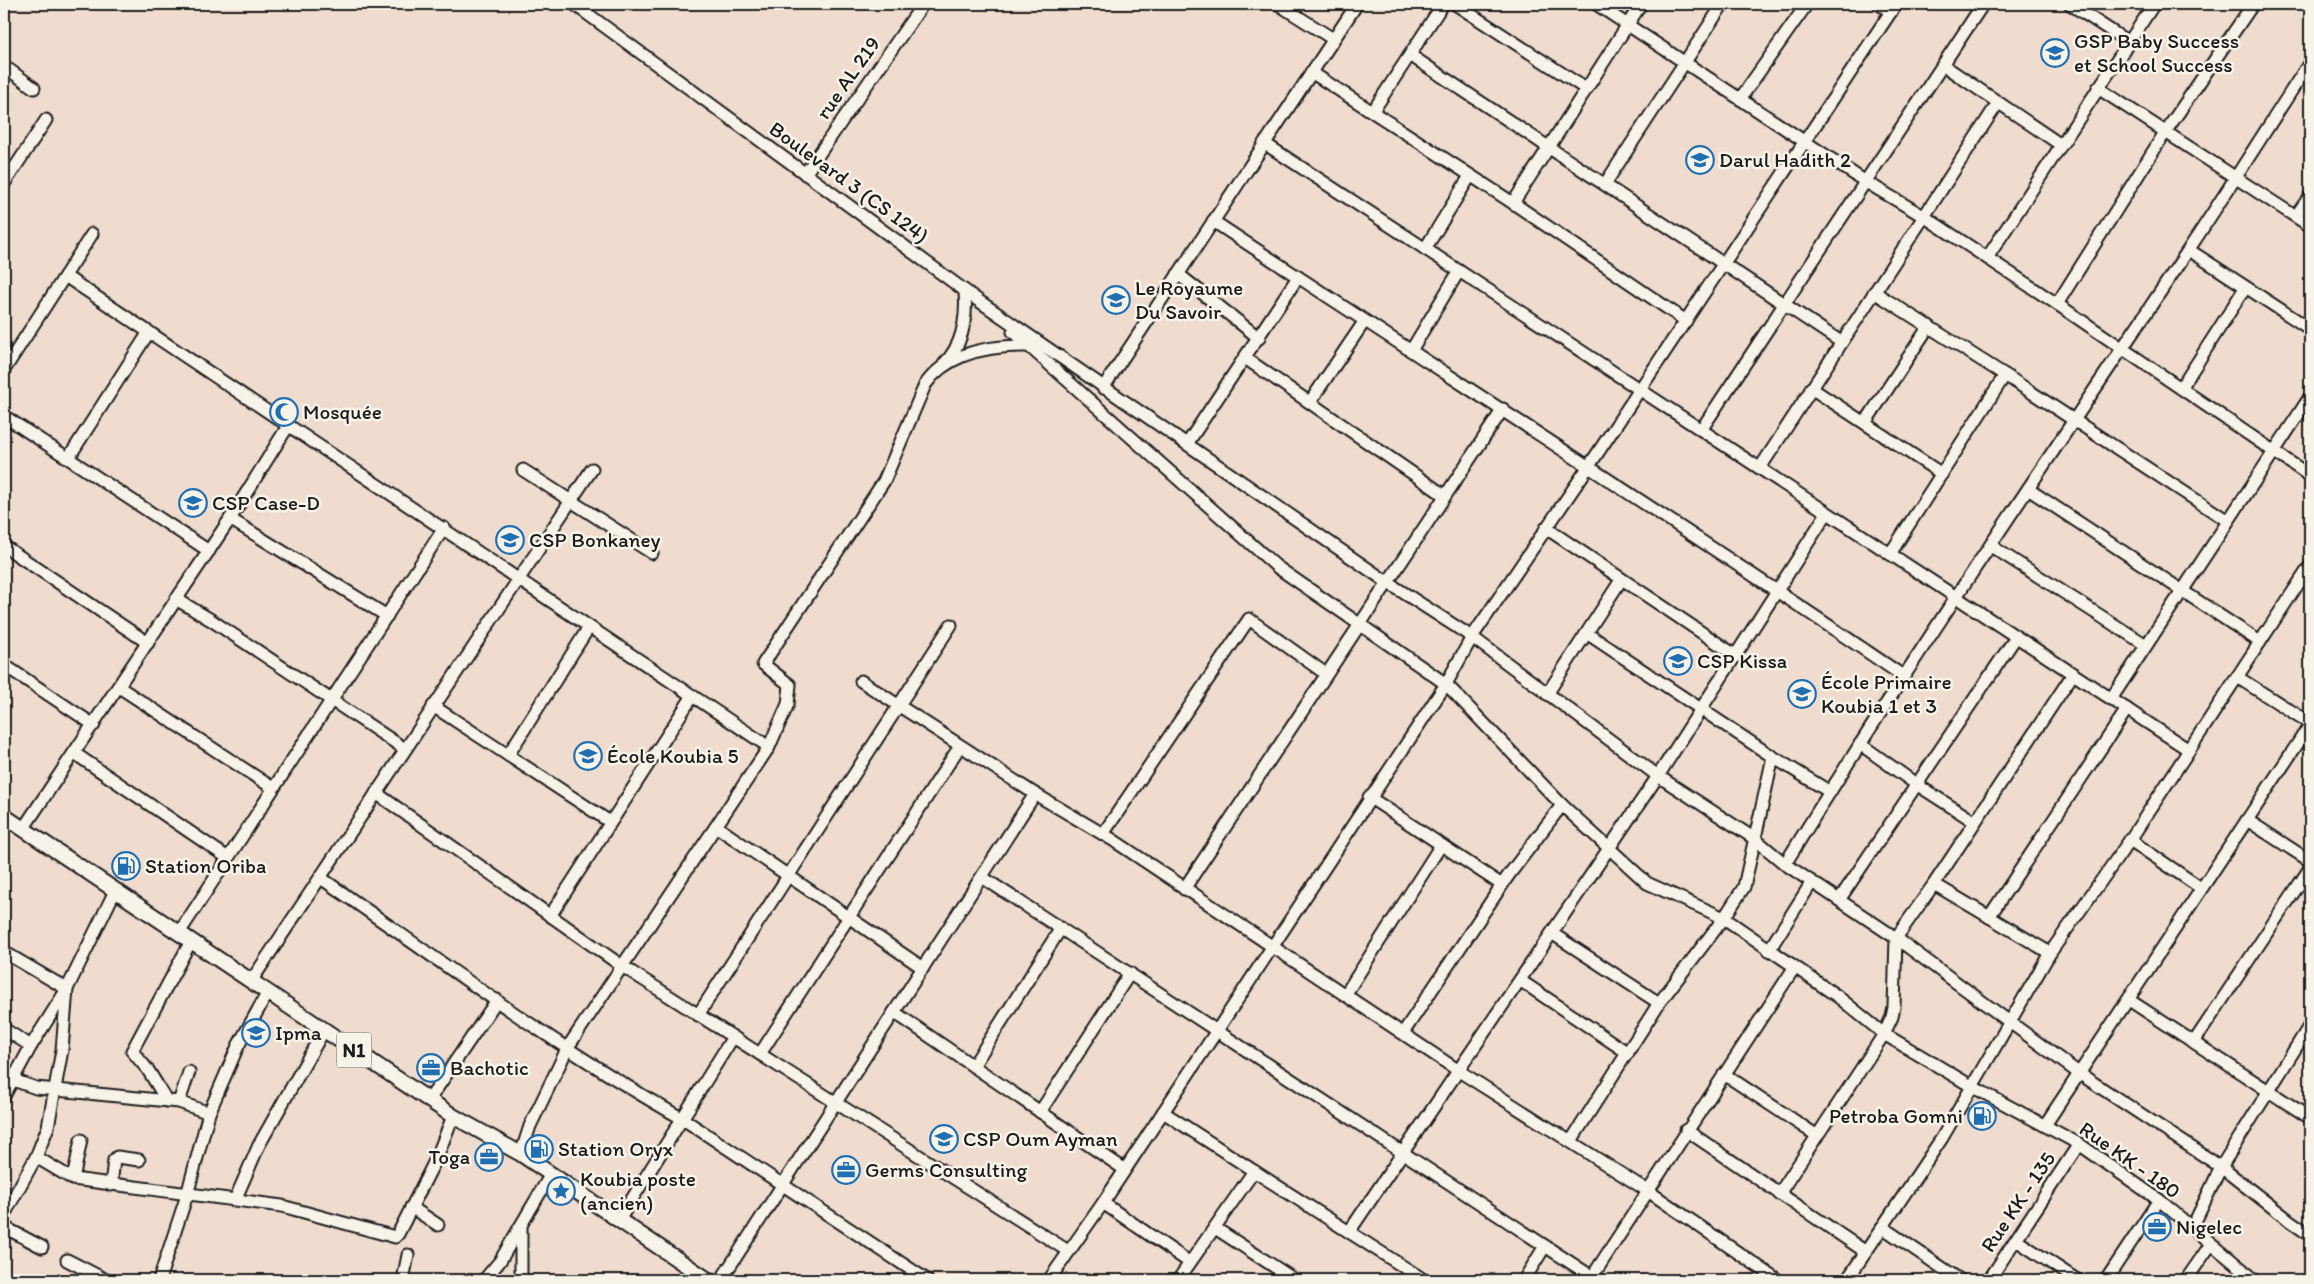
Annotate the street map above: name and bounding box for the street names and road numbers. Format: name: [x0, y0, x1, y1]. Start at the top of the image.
street label: rue AL 219: [810, 32, 885, 124]
street label: Boulevard 3 (CS 124): [765, 116, 934, 248]
road number: N1: [336, 1032, 372, 1068]
street label: Rue KK - 180: [2075, 1116, 2186, 1204]
street label: Rue KK - 135: [1975, 1147, 2060, 1257]

